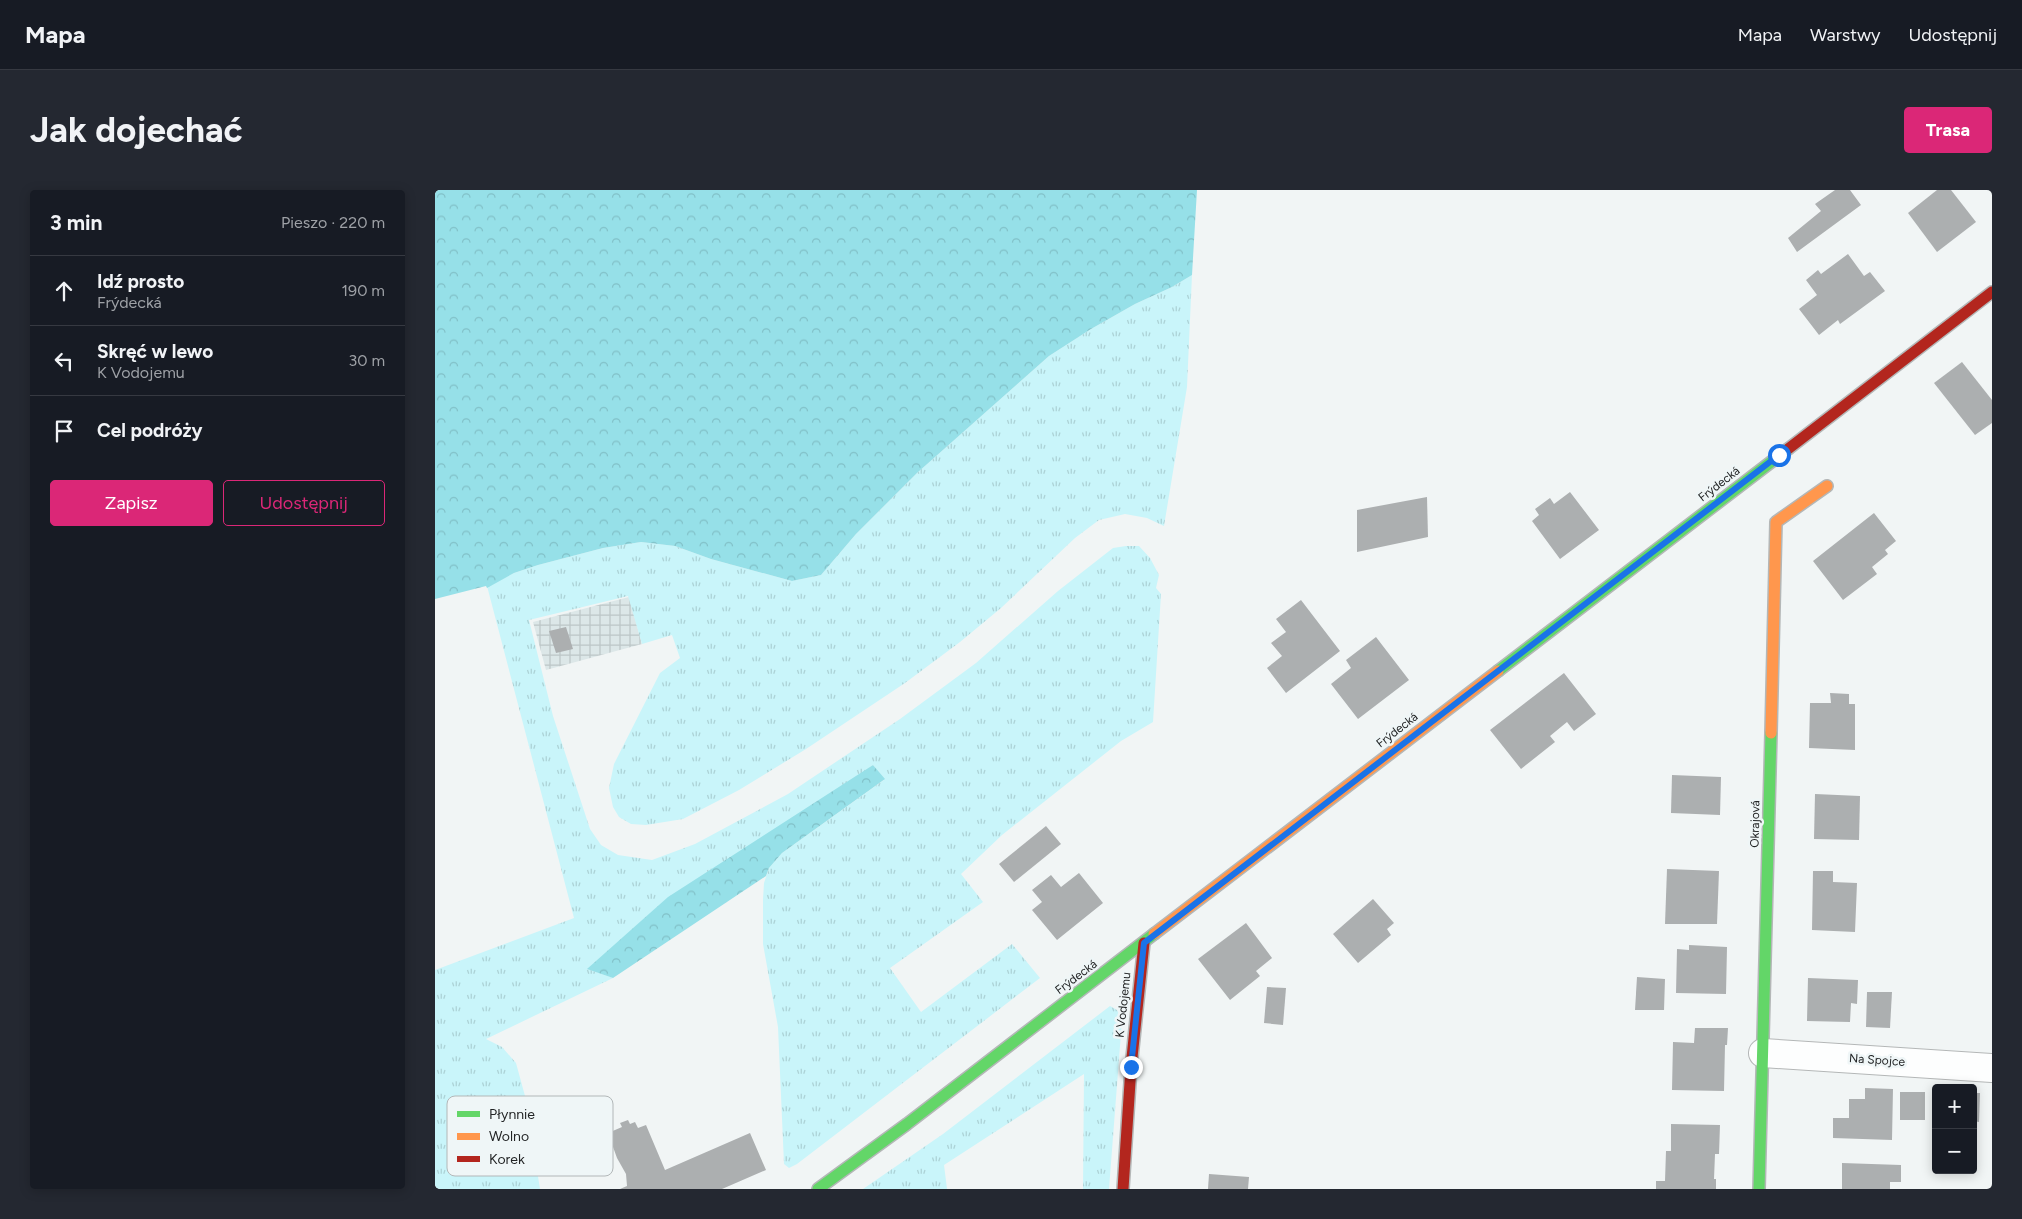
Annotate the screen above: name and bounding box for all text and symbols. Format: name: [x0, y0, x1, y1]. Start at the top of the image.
text: Mapa: [25, 20, 86, 49]
text: Mapa: [1738, 24, 1782, 46]
text: Warstwy: [1810, 24, 1881, 46]
text: Udostępnij: [1909, 24, 1997, 46]
button: Trasa: [1904, 107, 1992, 153]
text: Jak dojechać: [30, 109, 243, 151]
text: 3 min: [50, 210, 102, 235]
text: Pieszo · 220 m: [281, 213, 385, 232]
text: Idź prosto: [97, 270, 184, 293]
icon: ahead: [50, 277, 78, 305]
text: 190 m: [342, 281, 385, 300]
text: Frýdecká: [97, 293, 162, 312]
text: Skręć w lewo: [97, 340, 213, 363]
icon: left: [50, 347, 78, 375]
text: 30 m: [348, 351, 385, 370]
text: K Vodojemu: [97, 363, 185, 382]
icon: arrive: [50, 417, 78, 445]
text: Cel podróży: [97, 419, 203, 442]
route start: [1768, 444, 1791, 467]
street label: Frýdecká: [1696, 464, 1742, 504]
button: Zapisz: [50, 480, 213, 526]
button: Udostępnij: [223, 480, 385, 526]
street label: Frýdecká: [1374, 710, 1420, 750]
street label: Okrajová: [1748, 800, 1762, 848]
street label: Frýdecká: [1052, 957, 1100, 997]
street label: K Vodojemu: [1113, 972, 1133, 1038]
street label: Na Spojce: [1849, 1051, 1906, 1069]
route end: [1120, 1056, 1143, 1079]
map controls: [1932, 1084, 1977, 1174]
button: +: [1932, 1084, 1977, 1129]
legend: [447, 1096, 613, 1176]
text: Płynnie: [489, 1106, 535, 1123]
text: Wolno: [489, 1128, 529, 1145]
button: −: [1932, 1129, 1977, 1174]
text: Korek: [489, 1151, 525, 1168]

